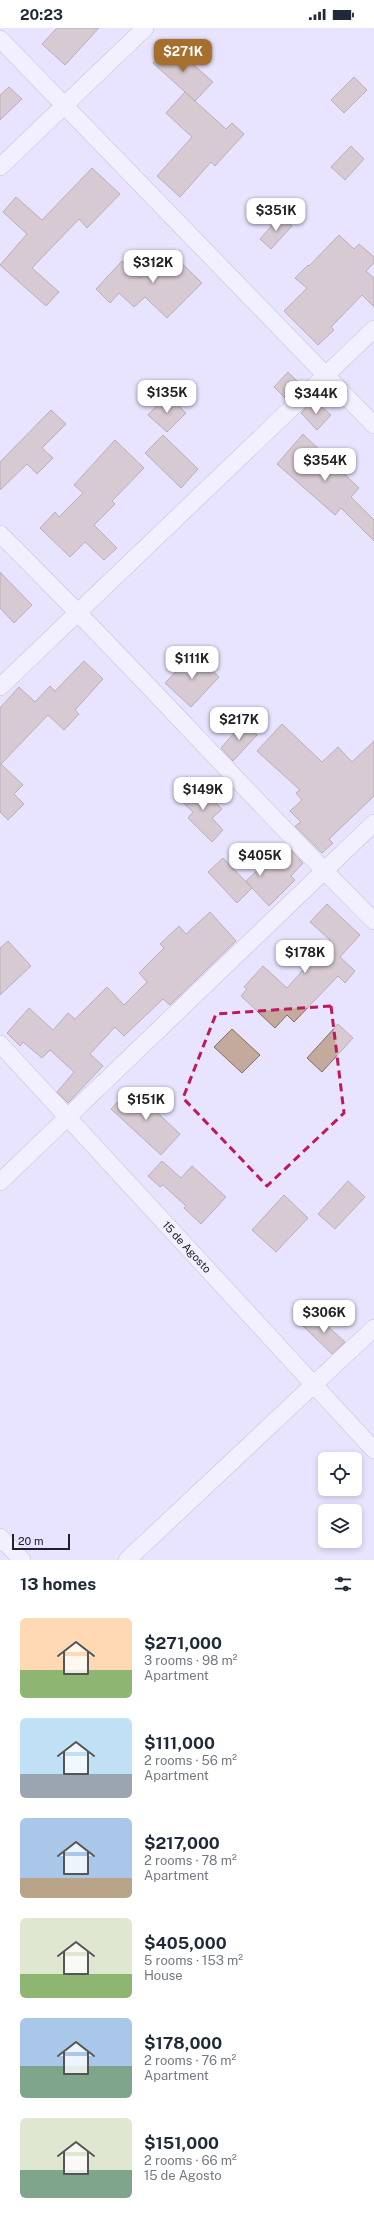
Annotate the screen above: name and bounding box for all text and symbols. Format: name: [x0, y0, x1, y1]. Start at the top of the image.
text: 20:23: [20, 6, 63, 23]
pin: $271K: [155, 39, 211, 73]
text: $271K: [163, 44, 203, 59]
pin: $351K: [248, 198, 304, 232]
text: $351K: [255, 203, 297, 218]
pin: $312K: [125, 250, 181, 284]
text: $312K: [133, 255, 173, 270]
pin: $135K: [139, 380, 195, 414]
pin: $344K: [288, 381, 344, 415]
text: $135K: [146, 385, 188, 400]
text: $344K: [294, 386, 338, 401]
pin: $354K: [297, 448, 353, 482]
text: $354K: [303, 453, 347, 468]
pin: $111K: [164, 646, 220, 680]
text: $111K: [175, 651, 209, 666]
pin: $217K: [211, 707, 267, 741]
text: $217K: [219, 712, 259, 727]
pin: $149K: [175, 777, 231, 811]
text: $149K: [183, 782, 223, 797]
pin: $405K: [232, 843, 288, 877]
text: $405K: [238, 848, 282, 863]
pin: $178K: [277, 940, 333, 974]
text: $178K: [285, 945, 325, 960]
pin: $151K: [118, 1087, 174, 1121]
text: $151K: [127, 1092, 165, 1107]
street label: 15 de Agosto: [160, 1219, 214, 1275]
pin: $306K: [296, 1300, 352, 1334]
text: $306K: [302, 1305, 346, 1320]
map controls: [318, 1452, 362, 1548]
button: locate: [318, 1452, 362, 1496]
button: layers: [318, 1504, 362, 1548]
scale bar: [12, 1532, 70, 1551]
text: 20 m: [18, 1535, 43, 1547]
icon: filters: [332, 1573, 354, 1595]
text: 13 homes: [20, 1574, 96, 1594]
text: $271,000: [144, 1633, 222, 1653]
icon: home: [52, 1634, 100, 1682]
text: 3 rooms · 98 m²: [144, 1653, 238, 1668]
text: Apartment: [144, 1668, 209, 1683]
text: $111,000: [144, 1733, 215, 1753]
icon: home: [52, 1734, 100, 1782]
text: 2 rooms · 56 m²: [144, 1753, 237, 1768]
text: Apartment: [144, 1768, 209, 1783]
text: $217,000: [144, 1833, 220, 1853]
icon: home: [52, 1834, 100, 1882]
text: 2 rooms · 78 m²: [144, 1853, 237, 1868]
text: Apartment: [144, 1868, 209, 1883]
text: $405,000: [144, 1933, 227, 1953]
icon: home: [52, 1934, 100, 1982]
text: 5 rooms · 153 m²: [144, 1953, 243, 1968]
text: House: [144, 1968, 183, 1983]
text: $178,000: [144, 2033, 222, 2053]
icon: home: [52, 2034, 100, 2082]
text: 2 rooms · 76 m²: [144, 2053, 236, 2068]
text: Apartment: [144, 2068, 209, 2083]
text: $151,000: [144, 2133, 219, 2153]
icon: home: [52, 2134, 100, 2182]
text: 2 rooms · 66 m²: [144, 2153, 237, 2168]
text: 15 de Agosto: [144, 2168, 222, 2183]

